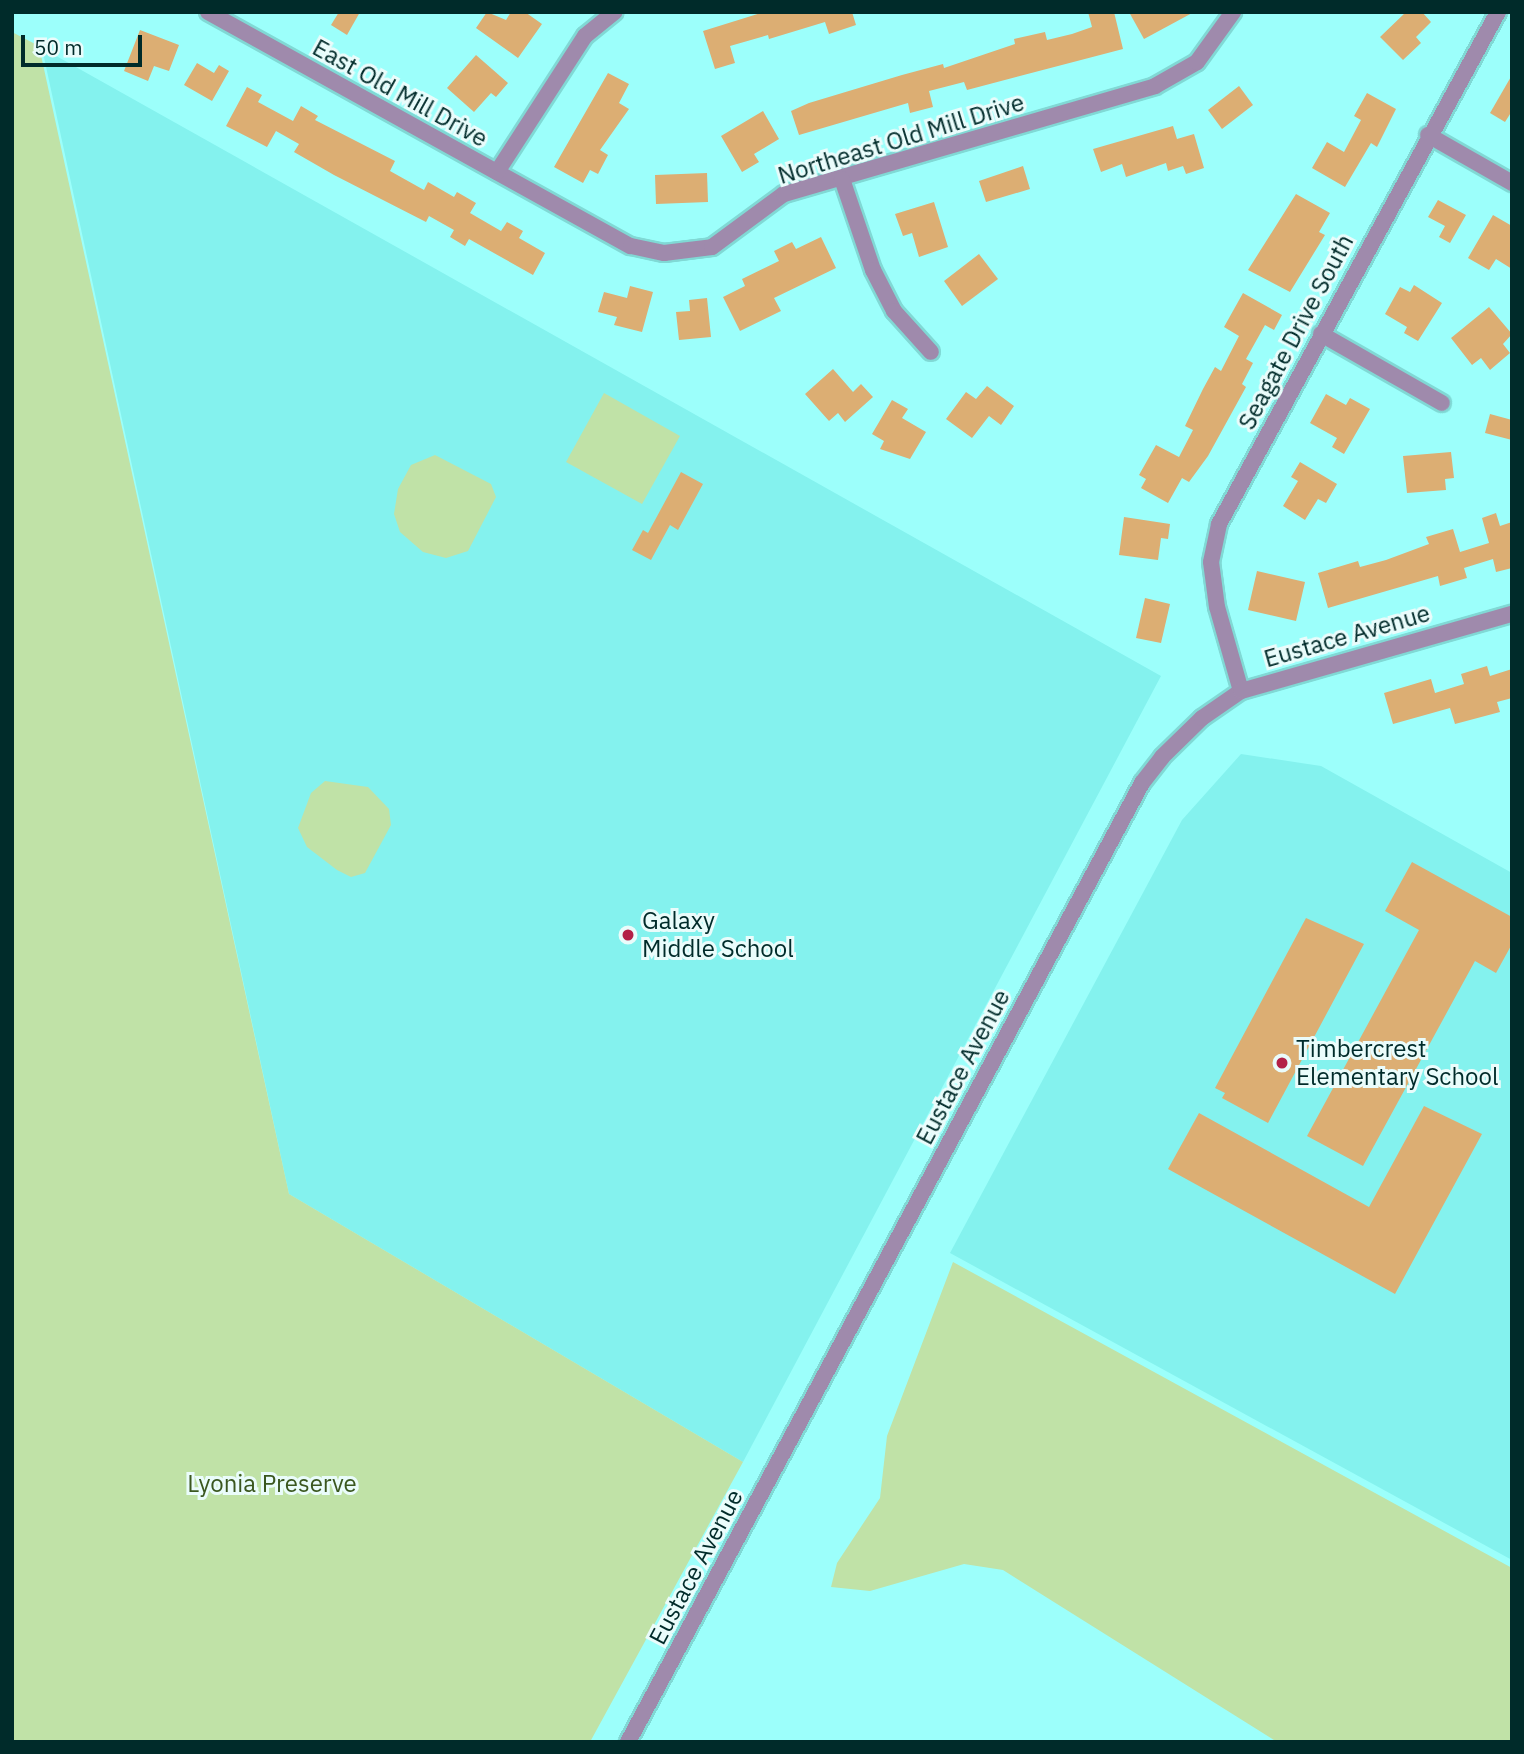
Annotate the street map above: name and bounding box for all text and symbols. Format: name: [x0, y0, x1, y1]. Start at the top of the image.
scale bar: [24, 21, 145, 65]
text: 50 m: [34, 33, 83, 61]
street label: East Old Mill Drive: [308, 33, 492, 153]
street label: Northeast Old Mill Drive: [774, 88, 1028, 190]
street label: Seagate Drive South: [1232, 229, 1360, 435]
street label: Eustace Avenue: [1261, 599, 1433, 673]
place label: Galaxy Middle School: [642, 907, 794, 963]
marker: Galaxy Middle School: [620, 927, 636, 943]
street label: Eustace Avenue: [910, 985, 1016, 1149]
place label: Timbercrest Elementary School: [1296, 1035, 1498, 1091]
marker: Timbercrest Elementary School: [1274, 1055, 1290, 1071]
park label: Lyonia Preserve: [187, 1470, 357, 1498]
street label: Eustace Avenue: [643, 1485, 749, 1649]

